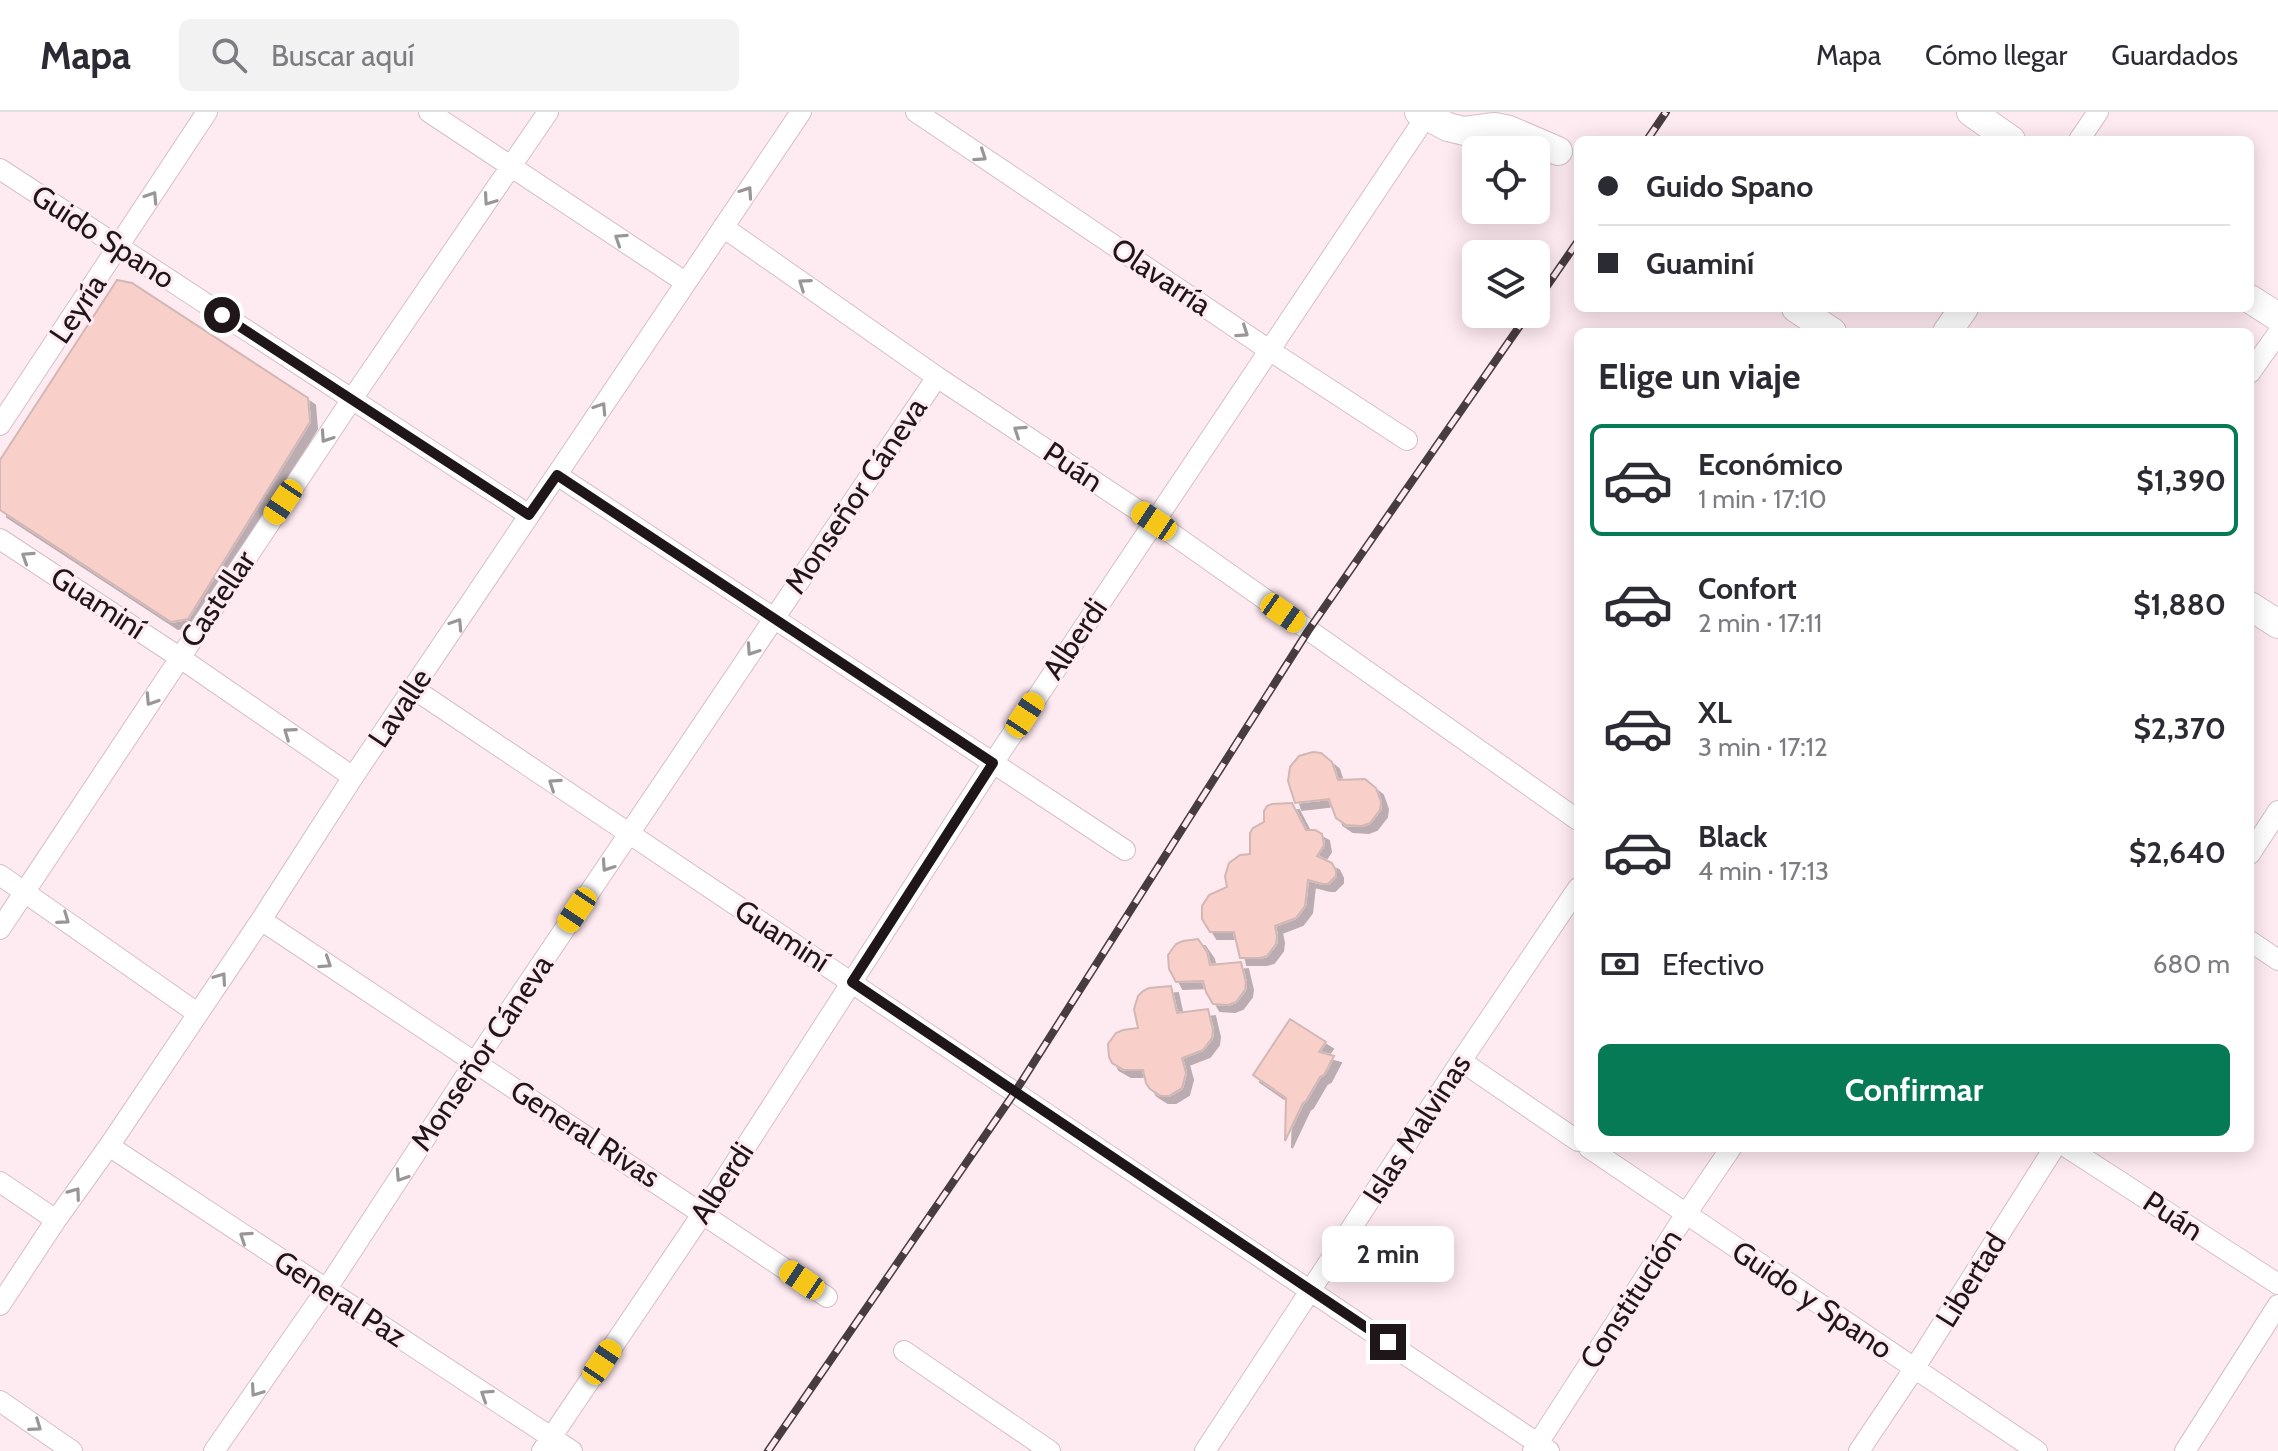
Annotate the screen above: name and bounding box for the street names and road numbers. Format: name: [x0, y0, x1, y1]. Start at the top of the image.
street label: Guido Spano: [25, 176, 182, 297]
street label: Olavarría: [1104, 230, 1219, 324]
street label: Leyría: [41, 267, 114, 350]
street label: Monseñor Cáneva: [776, 390, 935, 601]
street label: Puán: [1036, 433, 1110, 500]
street label: Castellar: [172, 543, 264, 654]
street label: Guaminí: [44, 558, 153, 647]
street label: Alberdi: [1034, 591, 1115, 686]
street label: Lavalle: [360, 661, 439, 754]
street label: Guaminí: [728, 891, 837, 980]
street label: Monseñor Cáneva: [402, 947, 561, 1158]
street label: Islas Malvinas: [1355, 1047, 1479, 1210]
street label: General Rivas: [504, 1072, 667, 1196]
street label: Alberdi: [682, 1135, 761, 1230]
street label: Puán: [2136, 1183, 2210, 1248]
street label: Constitución: [1572, 1222, 1689, 1376]
street label: Libertad: [1927, 1226, 2014, 1334]
street label: Guido y Spano: [1725, 1232, 1900, 1367]
street label: General Paz: [267, 1242, 413, 1355]

